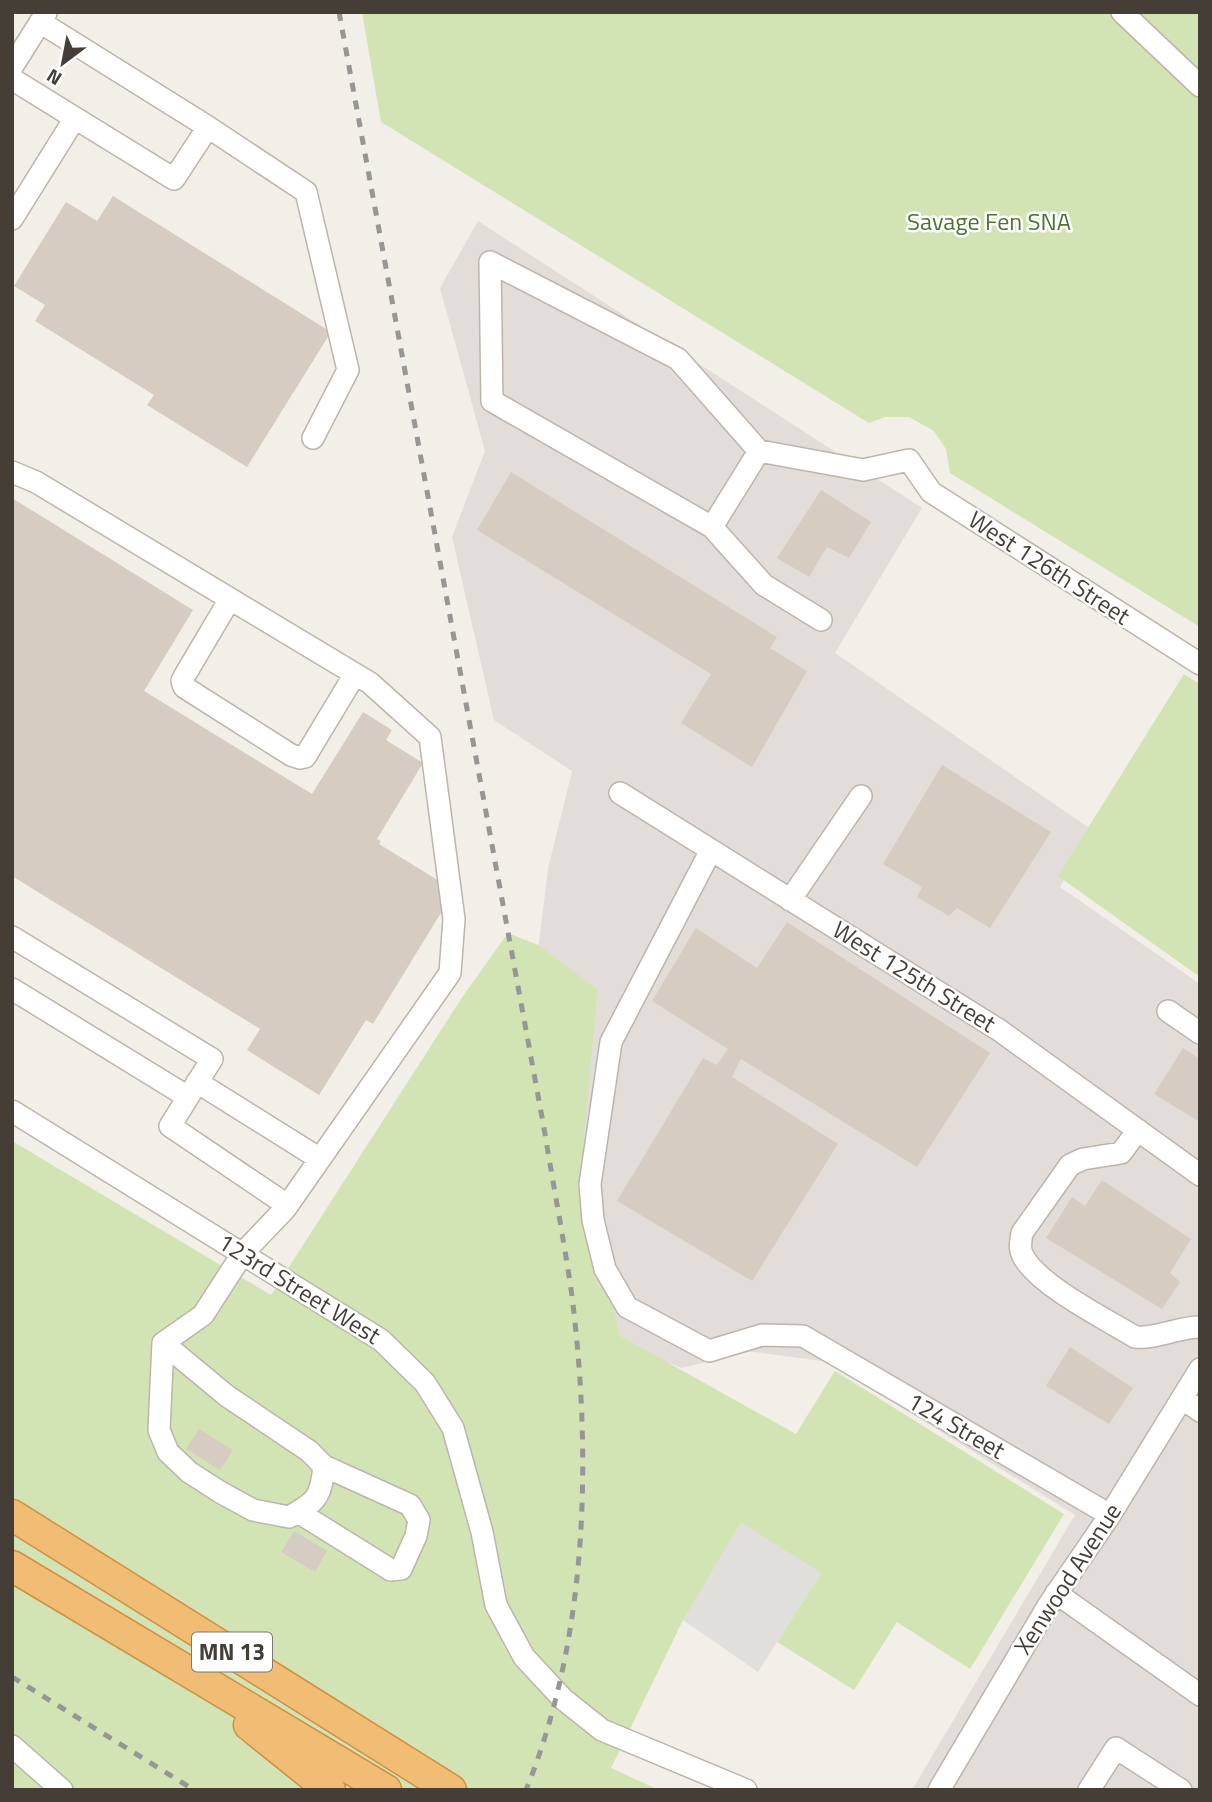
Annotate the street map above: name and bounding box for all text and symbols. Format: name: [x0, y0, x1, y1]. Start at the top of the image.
north arrow: [28, 28, 98, 98]
text: N: [40, 62, 67, 94]
park label: Savage Fen SNA: [907, 203, 1071, 239]
street label: West 126th Street: [962, 501, 1138, 633]
street label: West 125th Street: [826, 911, 1004, 1041]
street label: 123rd Street West: [211, 1224, 388, 1353]
street label: 124 Street: [901, 1383, 1013, 1468]
street label: Xenwood Avenue: [1005, 1496, 1130, 1661]
road number: MN 13: [192, 1632, 272, 1672]

